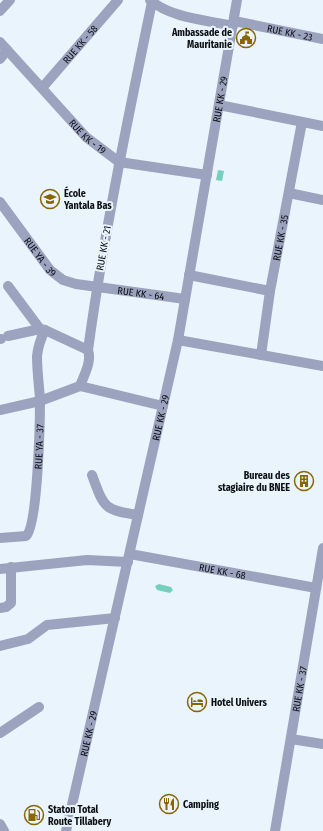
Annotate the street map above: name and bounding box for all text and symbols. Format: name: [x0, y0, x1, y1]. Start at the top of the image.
street label: RUE KK - 58: [61, 23, 101, 66]
street label: RUE KK - 23: [266, 23, 314, 44]
place label: Ambassade de Mauritanie: [171, 27, 232, 51]
public building icon: Ambassade de Mauritanie: [235, 27, 257, 49]
street label: RUE KK - 29: [211, 75, 231, 123]
street label: RUE KK - 19: [66, 117, 108, 157]
place label: École Yantala Bas: [63, 186, 112, 212]
school or university icon: École Yantala Bas: [39, 188, 61, 210]
street label: RUE KK - 35: [271, 213, 291, 262]
street label: RUE KK - 21: [94, 225, 114, 272]
street label: RUE YA - 39: [21, 235, 58, 280]
street label: RUE KK - 64: [117, 285, 165, 303]
street label: RUE KK - 29: [150, 394, 172, 442]
street label: RUE YA - 37: [33, 424, 47, 470]
place label: Bureau des stagiaire du BNEE: [218, 470, 291, 494]
building icon: Bureau des stagiaire du BNEE: [293, 470, 315, 492]
street label: RUE KK - 68: [198, 562, 247, 582]
street label: RUE KK - 37: [290, 666, 310, 713]
hotel icon: Hotel Univers: [186, 691, 208, 713]
place label: Hotel Univers: [211, 697, 268, 709]
street label: RUE KK - 29: [78, 710, 100, 758]
restaurant icon: Camping: [158, 793, 180, 815]
place label: Camping: [183, 799, 219, 811]
fuel station icon: Staton Total Route Tillabery: [23, 804, 45, 826]
place label: Staton Total Route Tillabery: [48, 804, 112, 828]

